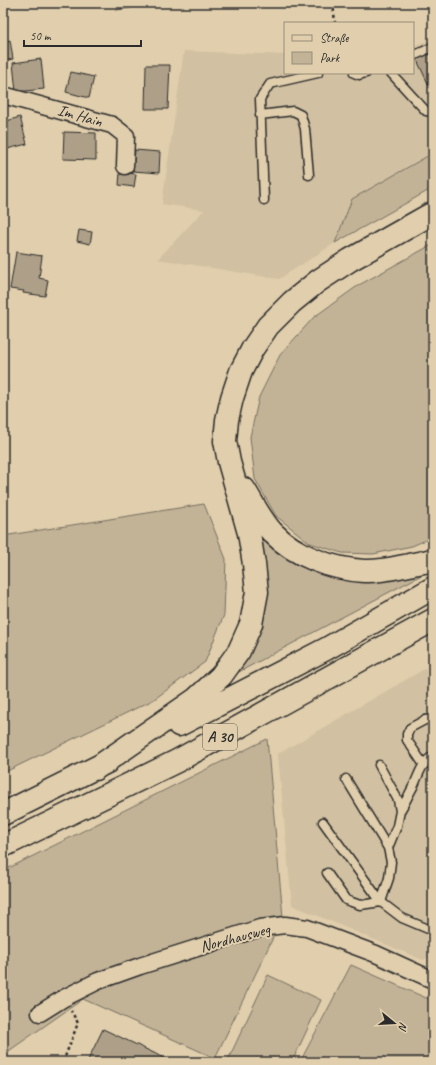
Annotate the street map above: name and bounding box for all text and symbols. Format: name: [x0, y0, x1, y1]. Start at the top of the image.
scale bar: [24, 22, 141, 48]
legend: [284, 22, 414, 74]
text: 50 m: [30, 28, 52, 44]
text: Straße: [320, 30, 349, 46]
text: Park: [320, 50, 341, 66]
street label: Im Hain: [55, 100, 105, 132]
road number: A 30: [203, 724, 237, 750]
street label: Nordhausweg: [198, 919, 273, 957]
north arrow: [374, 1003, 414, 1043]
text: N: [395, 1021, 411, 1034]

